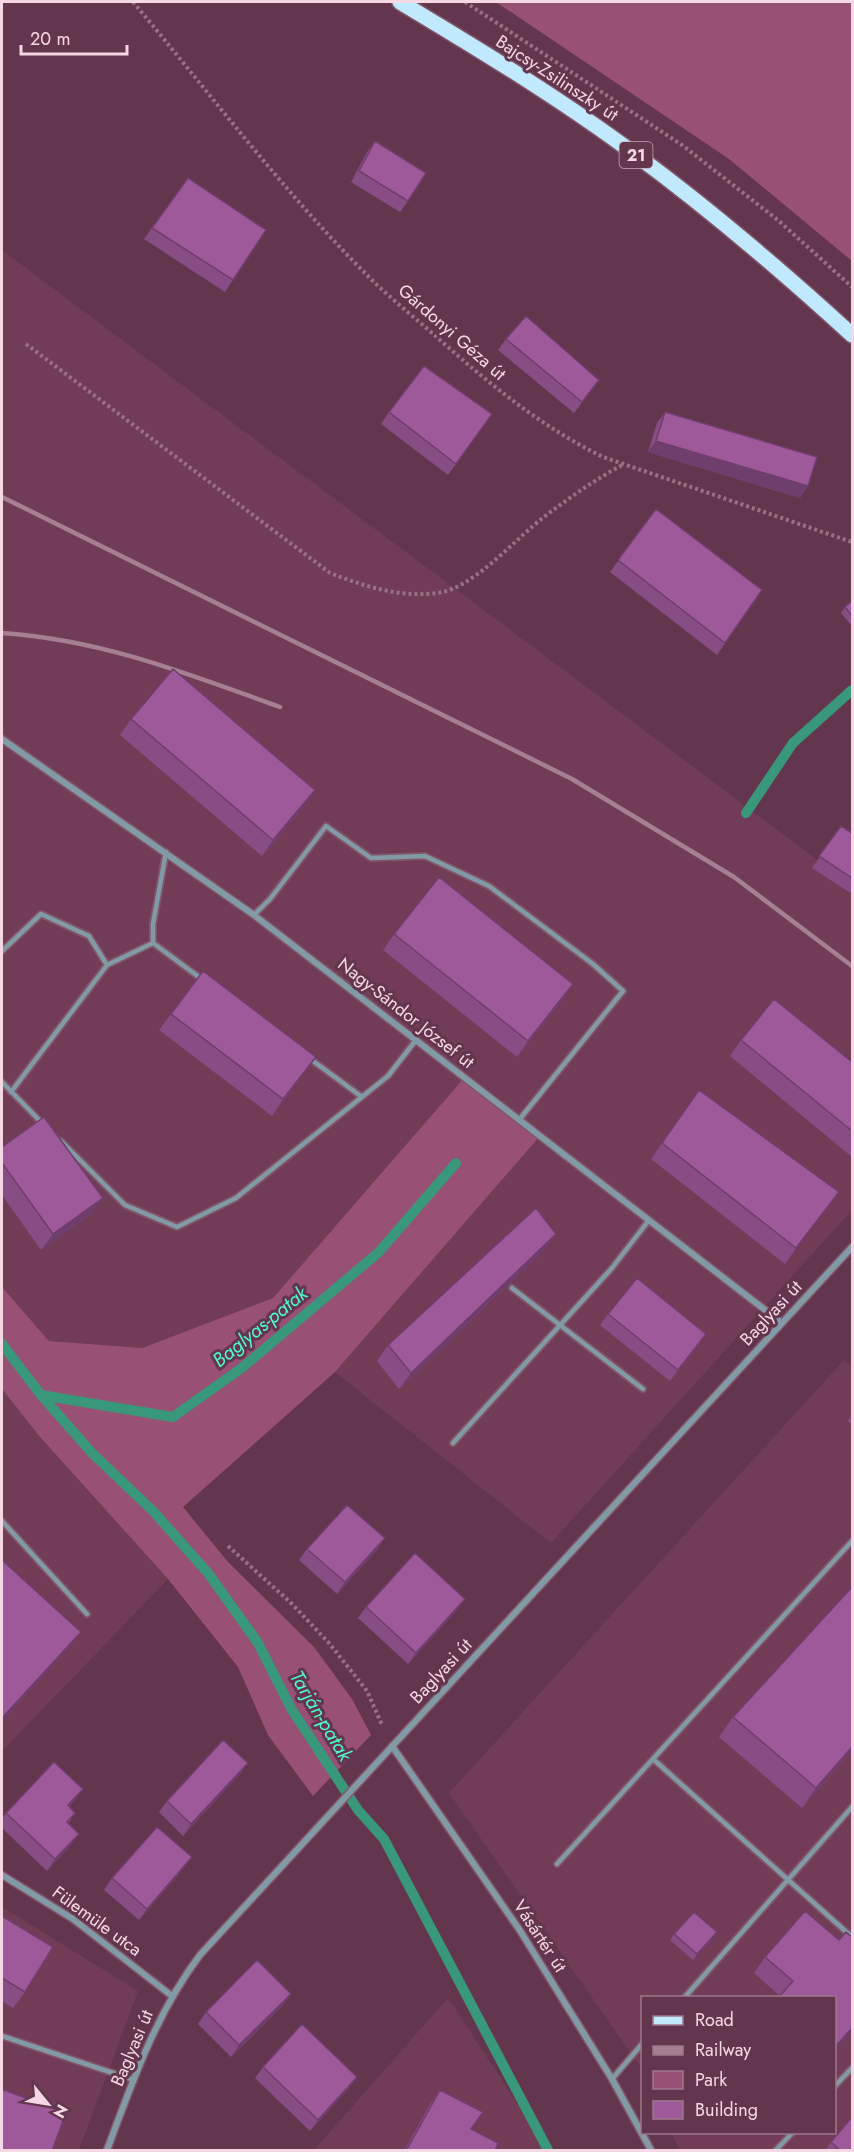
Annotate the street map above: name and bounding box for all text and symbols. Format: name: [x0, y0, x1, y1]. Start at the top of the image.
scale bar: [21, 18, 128, 56]
text: 20 m: [30, 26, 70, 52]
street label: Bajcsy-Zsilinszky út: [491, 29, 624, 128]
road number: 21: [620, 142, 652, 168]
street label: Gárdonyi Géza út: [392, 278, 512, 387]
street label: Nagy-Sándor József út: [332, 951, 480, 1075]
street label: Baglyasi út: [734, 1274, 809, 1351]
water label: Baglyas-patak: [206, 1279, 315, 1375]
street label: Baglyasi út: [404, 1632, 479, 1709]
water label: Tarján-patak: [282, 1665, 360, 1768]
street label: Fülemüle utca: [47, 1880, 147, 1962]
street label: Vásártér út: [507, 1895, 574, 1978]
legend: [641, 1996, 836, 2134]
street label: Baglyasi út: [104, 2005, 160, 2090]
text: Road: [695, 2007, 734, 2033]
text: Railway: [695, 2037, 751, 2063]
text: Park: [695, 2067, 727, 2093]
north arrow: [18, 2074, 78, 2134]
text: Building: [695, 2097, 758, 2123]
text: N: [47, 2100, 74, 2123]

